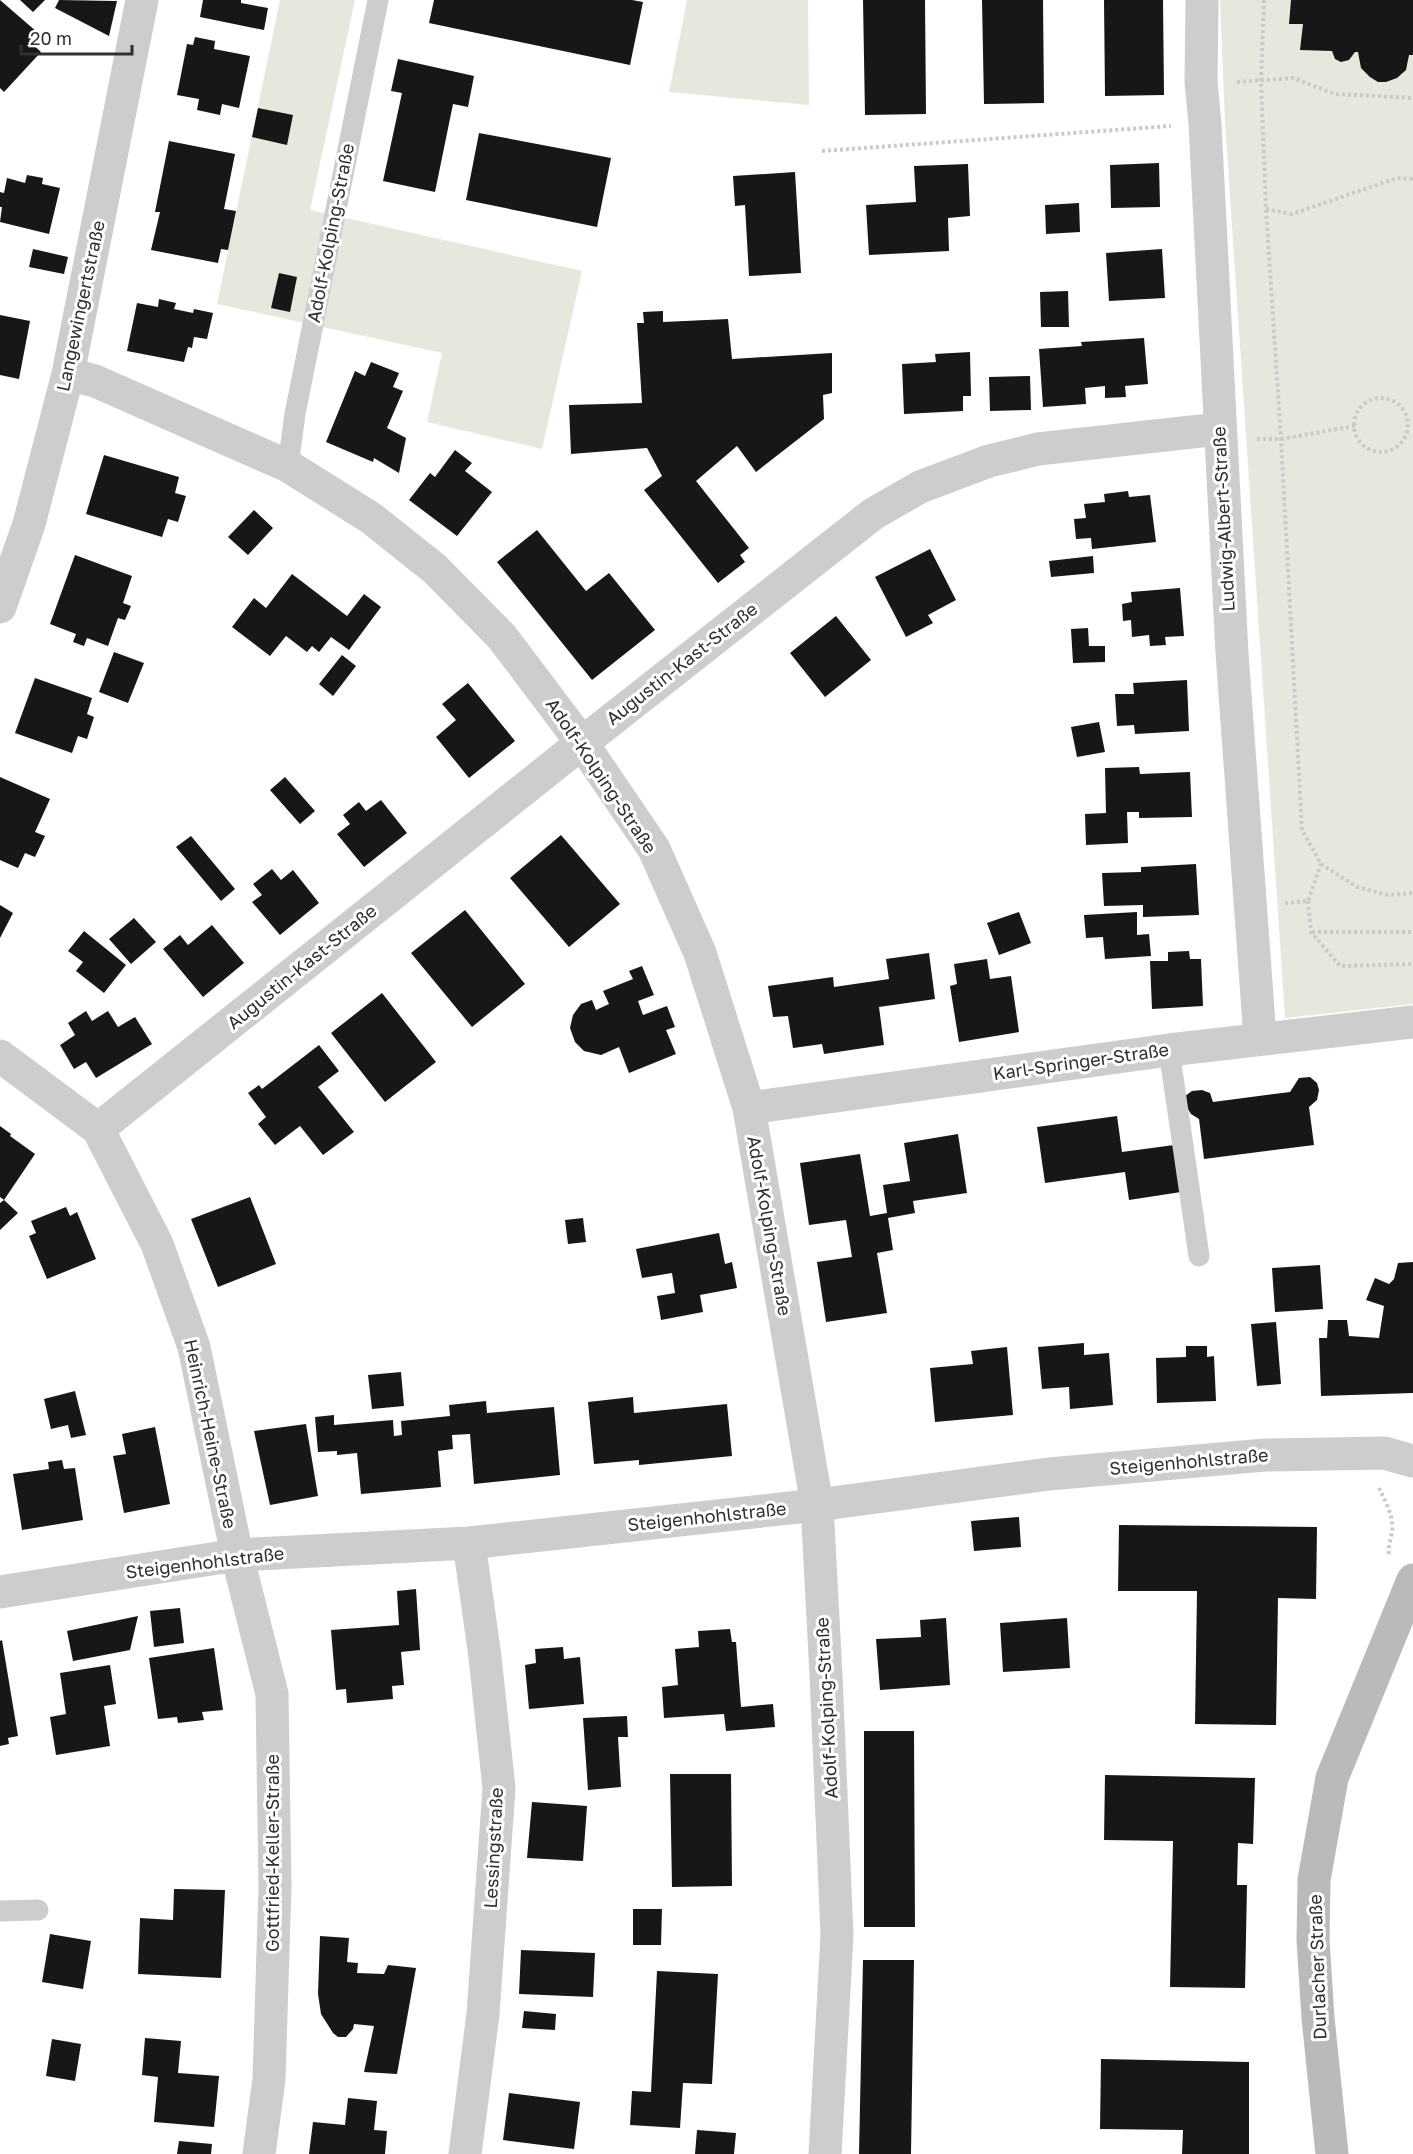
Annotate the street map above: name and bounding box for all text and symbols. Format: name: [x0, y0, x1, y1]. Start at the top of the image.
scale bar: [21, 18, 132, 56]
text: 20 m: [30, 27, 72, 49]
street label: Adolf-Kolping-Straße: [302, 141, 358, 324]
street label: Langewingertstraße: [51, 218, 109, 393]
street label: Ludwig-Albert-Straße: [1207, 426, 1239, 612]
street label: Augustin-Kast-Straße: [601, 597, 761, 729]
street label: Adolf-Kolping-Straße: [542, 694, 662, 857]
street label: Augustin-Kast-Straße: [222, 899, 381, 1033]
street label: Karl-Springer-Straße: [992, 1038, 1170, 1084]
street label: Adolf-Kolping-Straße: [743, 1134, 797, 1317]
street label: Heinrich-Heine-Straße: [180, 1337, 242, 1531]
street label: Steigenhohlstraße: [1108, 1443, 1269, 1479]
street label: Steigenhohlstraße: [626, 1497, 787, 1535]
street label: Steigenhohlstraße: [124, 1541, 285, 1583]
street label: Adolf-Kolping-Straße: [810, 1617, 842, 1800]
street label: Gottfried-Keller-Straße: [261, 1754, 283, 1952]
street label: Lessingstraße: [479, 1787, 507, 1909]
street label: Durlacher Straße: [1303, 1894, 1331, 2040]

